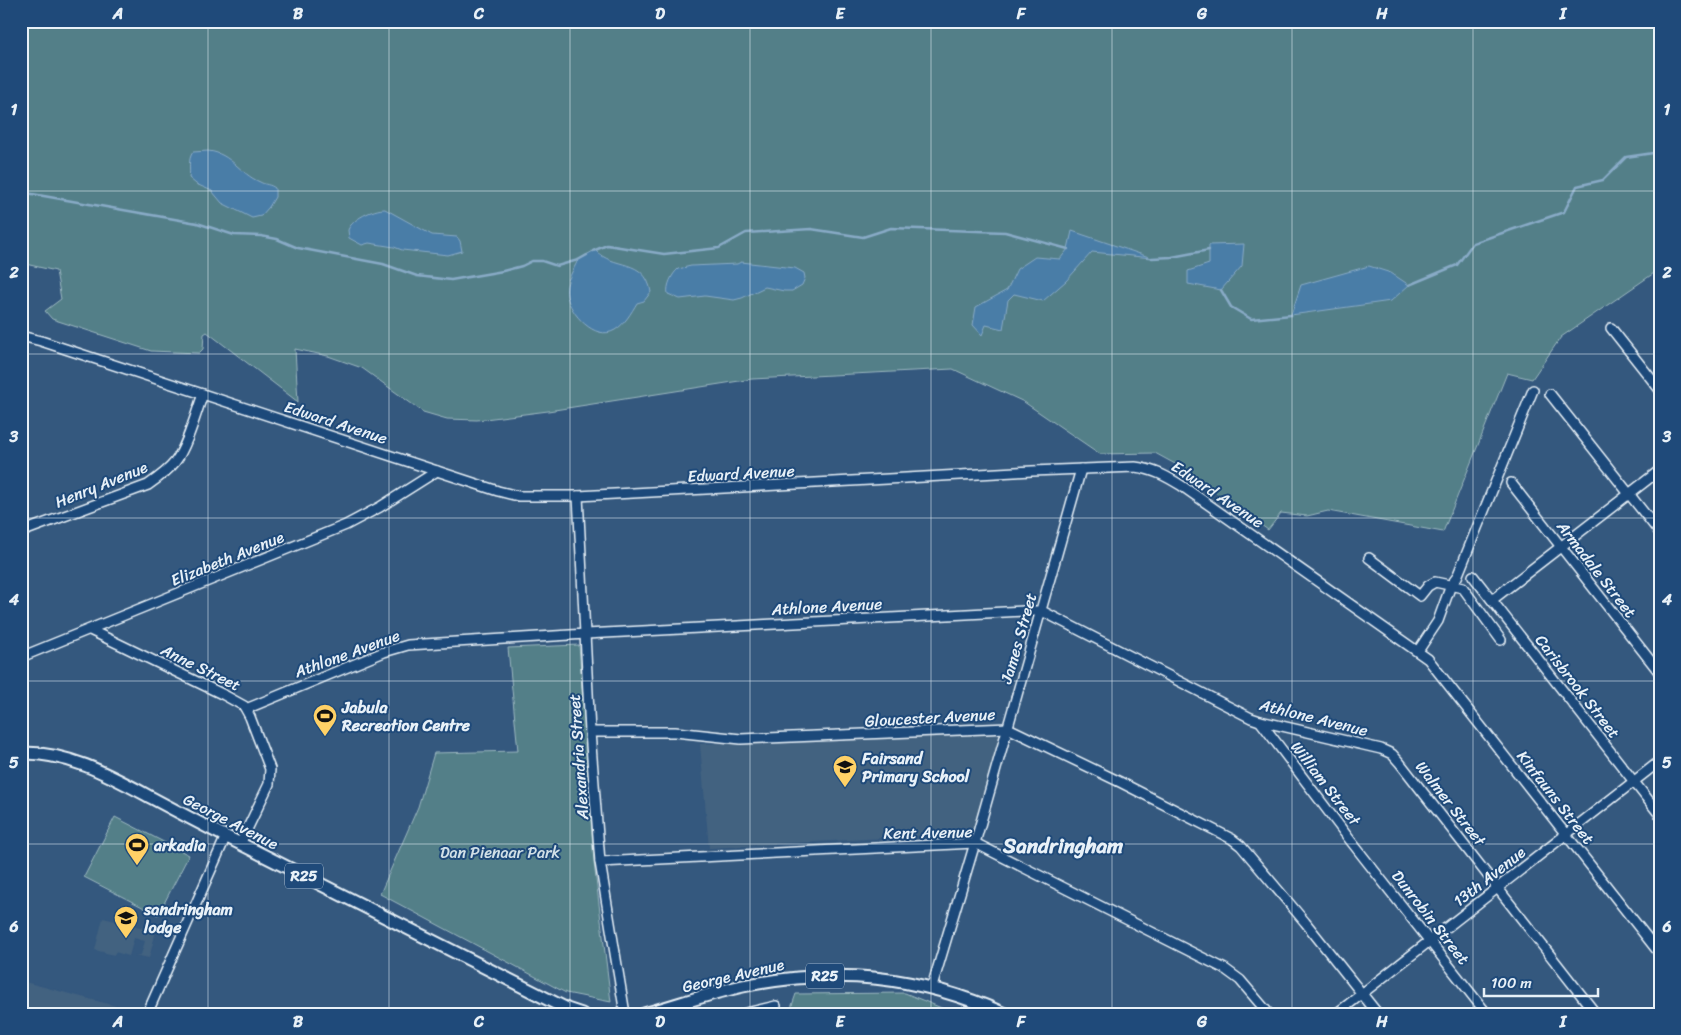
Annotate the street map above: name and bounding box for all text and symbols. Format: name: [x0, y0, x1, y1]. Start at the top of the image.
text: A: [112, 0, 123, 28]
text: B: [293, 0, 304, 28]
text: C: [473, 0, 485, 28]
text: D: [655, 0, 665, 28]
text: E: [836, 0, 846, 28]
text: F: [1016, 0, 1027, 28]
text: G: [1196, 0, 1208, 28]
text: H: [1375, 0, 1388, 28]
text: I: [1559, 0, 1568, 28]
text: 1: [11, 95, 18, 124]
text: 1: [1664, 95, 1671, 124]
text: 2: [8, 258, 19, 287]
text: 2: [1661, 258, 1672, 287]
street label: Edward Avenue: [280, 392, 391, 453]
text: 3: [9, 422, 19, 451]
text: 3: [1662, 422, 1672, 451]
street label: Edward Avenue: [1165, 452, 1270, 536]
street label: Henry Avenue: [50, 453, 152, 516]
street label: Edward Avenue: [687, 456, 795, 491]
street label: Armadale Street: [1548, 513, 1644, 624]
street label: Elizabeth Avenue: [166, 522, 289, 594]
text: 4: [8, 585, 19, 614]
text: 4: [1661, 585, 1672, 614]
street label: Athlone Avenue: [770, 589, 883, 624]
street label: James Street: [991, 589, 1045, 688]
street label: Athlone Avenue: [289, 621, 404, 686]
street label: Carisbrook Street: [1527, 628, 1628, 745]
street label: Anne Street: [155, 635, 246, 699]
street label: Athlone Avenue: [1256, 690, 1371, 745]
place label: Jabula Recreation Centre: [341, 693, 471, 740]
street label: Alexandria Street: [560, 693, 597, 822]
street label: Gloucester Avenue: [864, 700, 996, 735]
sports icon: Jabula Recreation Centre: [312, 703, 338, 737]
street label: William Street: [1283, 734, 1369, 833]
place label: Fairsand Primary School: [861, 744, 971, 791]
street label: Kinfauns Street: [1509, 744, 1602, 851]
text: 5: [9, 748, 19, 777]
text: 5: [1662, 748, 1672, 777]
school or university icon: Fairsand Primary School: [832, 754, 858, 788]
street label: Walmer Street: [1408, 754, 1494, 853]
street label: George Avenue: [178, 785, 284, 858]
street label: Kent Avenue: [883, 817, 973, 848]
district label: Sandringham: [1002, 827, 1124, 865]
place label: arkadia: [153, 831, 206, 860]
sports icon: arkadia: [124, 832, 150, 866]
park label: Dan Pienaar Park: [440, 838, 561, 867]
street label: 13th Avenue: [1446, 838, 1532, 914]
street label: Dunrobin Street: [1384, 863, 1477, 971]
road number: R25: [285, 864, 323, 888]
place label: sandringham lodge: [143, 895, 233, 942]
school or university icon: sandringham lodge: [113, 905, 139, 939]
text: 6: [8, 912, 19, 941]
text: 6: [1661, 912, 1672, 941]
street label: George Avenue: [679, 950, 787, 1001]
road number: R25: [806, 964, 844, 988]
scale bar: [1484, 965, 1597, 997]
text: 100 m: [1491, 970, 1532, 996]
text: A: [112, 1007, 123, 1035]
text: B: [293, 1007, 304, 1035]
text: C: [473, 1007, 485, 1035]
text: D: [655, 1007, 665, 1035]
text: E: [836, 1007, 846, 1035]
text: F: [1016, 1007, 1027, 1035]
text: G: [1196, 1007, 1208, 1035]
text: H: [1375, 1007, 1388, 1035]
text: I: [1559, 1007, 1568, 1035]

